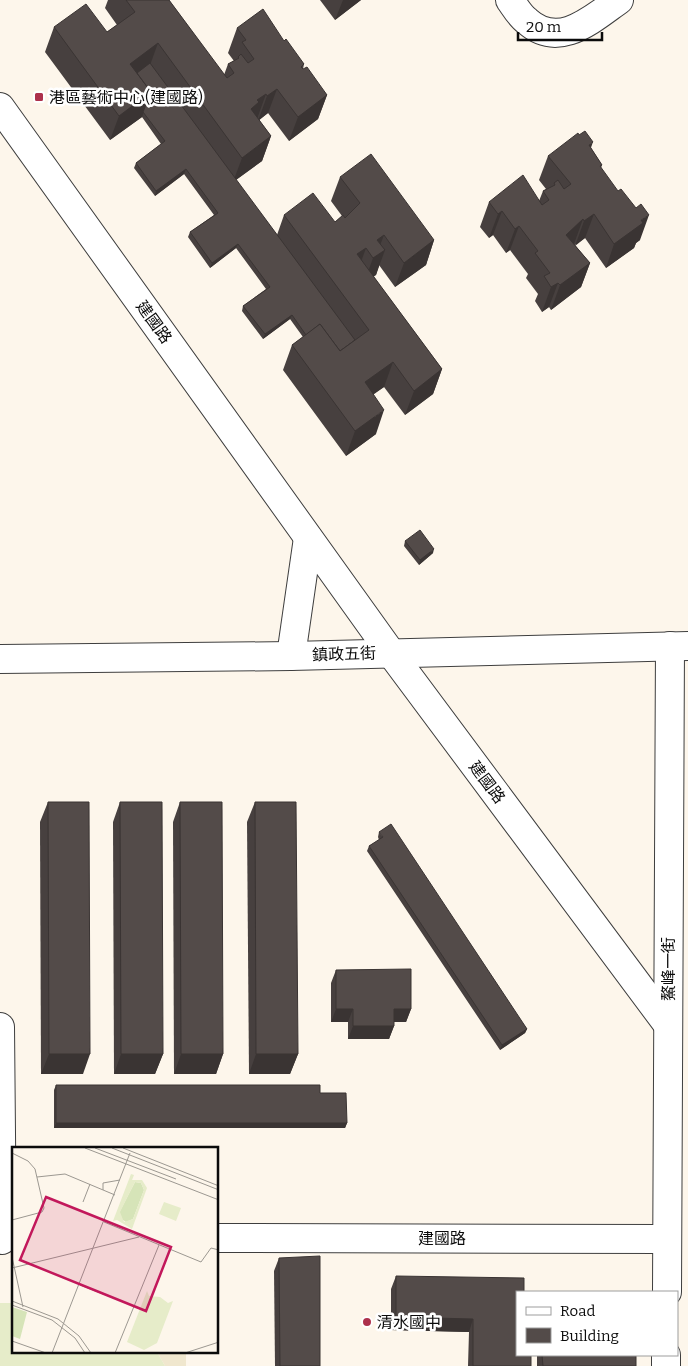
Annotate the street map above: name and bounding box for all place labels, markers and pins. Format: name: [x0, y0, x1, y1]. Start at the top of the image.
place label: 港區藝術中心(建國路): [49, 88, 203, 107]
marker: 港區藝術中心(建國路): [33, 91, 45, 103]
place label: 清水國中: [377, 1313, 441, 1332]
marker: 清水國中: [361, 1316, 373, 1328]

